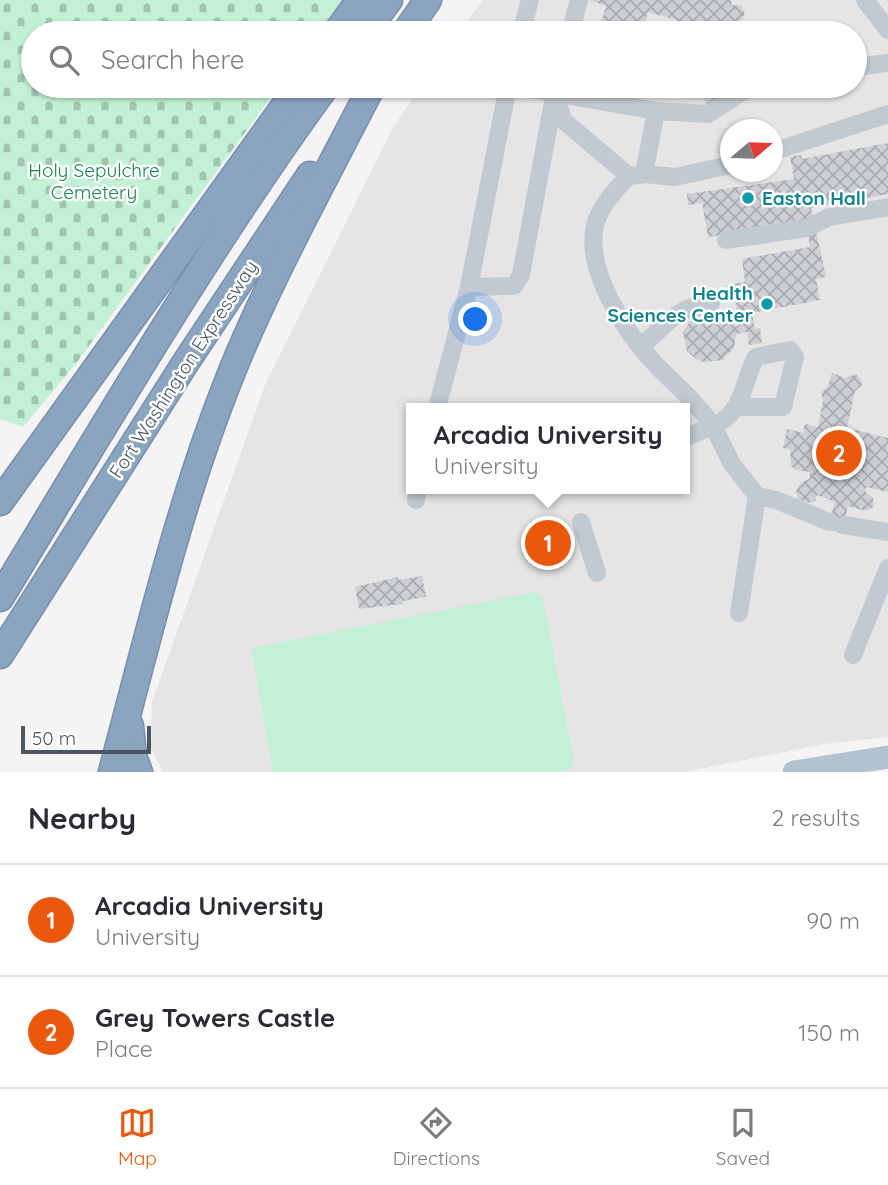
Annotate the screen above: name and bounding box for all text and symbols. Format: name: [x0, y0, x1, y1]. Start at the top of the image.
search box: [21, 21, 867, 98]
icon: search: [45, 41, 83, 79]
text: Search here: [101, 43, 245, 76]
north arrow: [720, 119, 783, 182]
park label: Holy Sepulchre Cemetery: [28, 158, 160, 204]
place label: Easton Hall: [762, 186, 866, 210]
marker: Easton Hall: [740, 190, 756, 206]
street label: Fort Washington Expressway: [104, 256, 262, 482]
place label: Health Sciences Center: [608, 281, 753, 327]
marker: Health Sciences Center: [759, 296, 775, 312]
your location: [458, 302, 492, 336]
popup: [406, 403, 690, 494]
text: Arcadia University: [434, 418, 662, 451]
pin: 2: [816, 427, 862, 479]
text: University: [434, 451, 539, 480]
pin: 1: [525, 517, 571, 569]
scale bar: [21, 723, 150, 755]
text: 50 m: [32, 726, 76, 750]
text: Nearby: [28, 799, 136, 837]
text: 2 results: [771, 803, 860, 832]
text: Arcadia University: [95, 889, 324, 922]
text: 1: [47, 906, 55, 935]
text: 90 m: [806, 906, 860, 935]
text: University: [95, 922, 200, 951]
text: Grey Towers Castle: [95, 1001, 335, 1034]
text: 2: [44, 1018, 58, 1047]
text: 150 m: [798, 1018, 860, 1047]
text: Place: [95, 1034, 153, 1063]
tab: Map: [118, 1104, 157, 1170]
tab: Directions: [393, 1104, 480, 1170]
tab: Saved: [716, 1104, 770, 1170]

